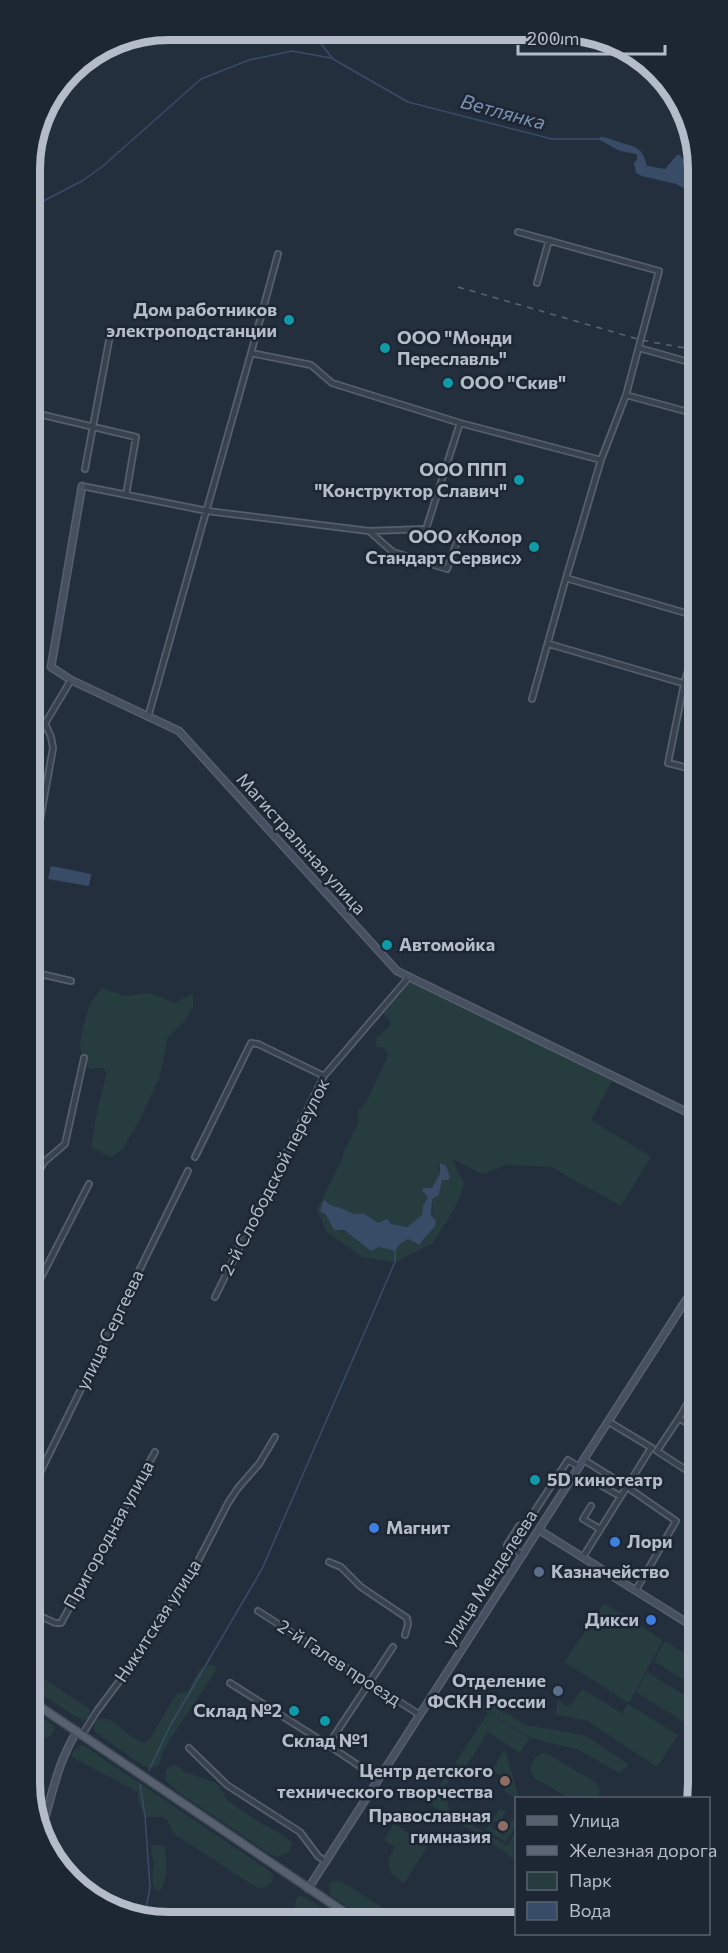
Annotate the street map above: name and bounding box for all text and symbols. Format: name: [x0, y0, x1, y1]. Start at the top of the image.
scale bar: [518, 18, 665, 56]
text: 200 m: [527, 27, 580, 49]
water label: Ветлянка: [458, 88, 548, 134]
place label: Дом работников электроподстанции: [106, 298, 277, 341]
marker: Дом работников электроподстанции: [282, 313, 296, 327]
place label: ООО "Монди Переславль": [397, 326, 512, 369]
marker: ООО "Монди Переславль": [378, 341, 392, 355]
place label: ООО "Скив": [460, 371, 566, 393]
marker: ООО "Скив": [441, 376, 455, 390]
place label: ООО ППП "Конструктор Славич": [314, 458, 507, 501]
marker: ООО ППП "Конструктор Славич": [512, 473, 526, 487]
place label: ООО «Колор Стандарт Сервис»: [365, 525, 522, 568]
marker: ООО «Колор Стандарт Сервис»: [527, 540, 541, 554]
street label: Магистральная улица: [232, 768, 371, 919]
place label: Автомойка: [399, 933, 495, 955]
marker: Автомойка: [380, 938, 394, 952]
street label: 2-й Слободской переулок: [215, 1074, 334, 1279]
street label: улица Сергеева: [71, 1266, 148, 1393]
street label: Пригородная улица: [58, 1456, 158, 1613]
place label: 5D кинотеатр: [547, 1468, 663, 1490]
marker: 5D кинотеатр: [528, 1473, 542, 1487]
street label: улица Менделеева: [437, 1505, 541, 1650]
place label: Магнит: [386, 1516, 450, 1538]
marker: Магнит: [367, 1521, 381, 1535]
place label: Лори: [627, 1530, 673, 1552]
marker: Лори: [608, 1535, 622, 1549]
street label: Никитская улица: [109, 1555, 205, 1686]
place label: Казначейство: [551, 1560, 670, 1582]
marker: Казначейство: [532, 1565, 546, 1579]
place label: Дикси: [585, 1608, 639, 1630]
marker: Дикси: [644, 1613, 658, 1627]
street label: 2-й Галев проезд: [274, 1614, 406, 1710]
place label: Отделение ФСКН России: [427, 1669, 546, 1712]
marker: Отделение ФСКН России: [551, 1684, 565, 1698]
place label: Склад №2: [193, 1699, 282, 1721]
marker: Склад №2: [287, 1704, 301, 1718]
marker: Склад №1: [318, 1714, 332, 1728]
place label: Склад №1: [282, 1729, 368, 1751]
place label: Центр детского технического творчества: [277, 1759, 493, 1802]
marker: Центр детского технического творчества: [498, 1774, 512, 1788]
legend: [515, 1797, 710, 1935]
place label: Православная гимназия: [369, 1804, 491, 1847]
text: Улица: [569, 1809, 620, 1831]
marker: Православная гимназия: [496, 1819, 510, 1833]
text: Железная дорога: [569, 1839, 717, 1861]
text: Парк: [569, 1869, 612, 1891]
text: Вода: [569, 1899, 611, 1921]

